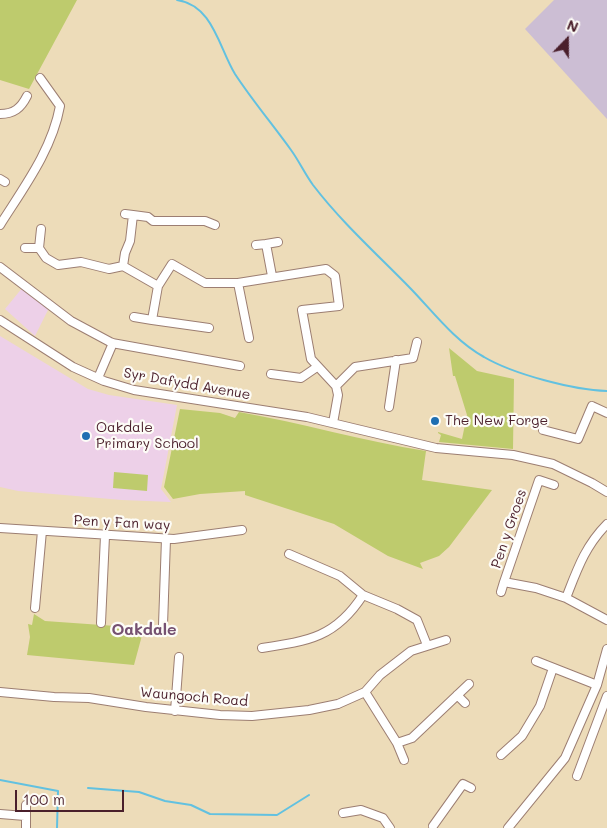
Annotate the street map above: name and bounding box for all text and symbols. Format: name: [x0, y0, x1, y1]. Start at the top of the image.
north arrow: [542, 15, 592, 65]
text: N: [564, 15, 581, 36]
street label: Syr Dafydd Avenue: [122, 365, 252, 403]
place label: The New Forge: [445, 413, 548, 429]
marker: The New Forge: [429, 415, 441, 427]
place label: Oakdale Primary School: [96, 420, 199, 452]
marker: Oakdale Primary School: [80, 430, 92, 442]
street label: Pen y Groes: [488, 487, 530, 571]
street label: Pen y Fan way: [73, 512, 171, 534]
district label: Oakdale: [111, 620, 177, 640]
street label: Waungoch Road: [139, 684, 249, 710]
scale bar: [18, 780, 126, 812]
text: 100 m: [23, 789, 65, 809]

